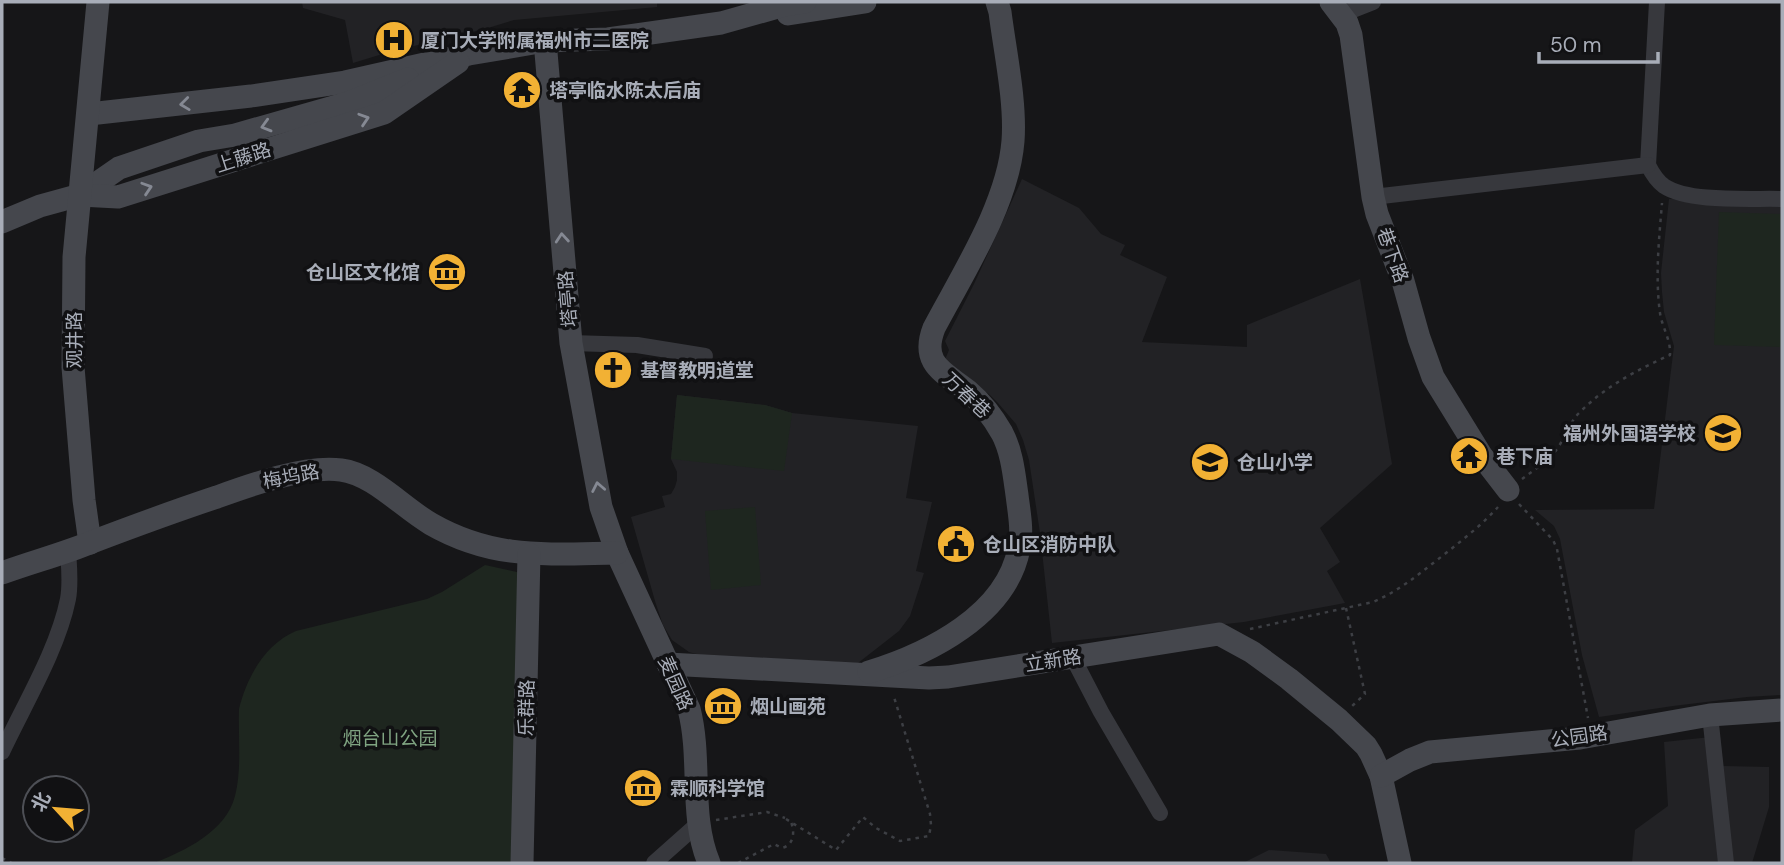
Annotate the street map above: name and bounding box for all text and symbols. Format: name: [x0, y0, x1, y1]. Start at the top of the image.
hospital icon: 厦门大学附属福州市二医院: [373, 19, 415, 61]
scale bar: [1539, 21, 1658, 65]
place label: 厦门大学附属福州市二医院: [421, 28, 649, 53]
text: 50 m: [1550, 31, 1601, 59]
temple icon: 塔亭临水陈太后庙: [501, 69, 543, 111]
place label: 塔亭临水陈太后庙: [549, 78, 701, 103]
one-way arrow: [179, 96, 191, 111]
one-way arrow: [357, 113, 369, 127]
one-way arrow: [261, 118, 273, 132]
street label: 上藤路: [212, 137, 274, 178]
one-way arrow: [140, 182, 153, 196]
street label: 巷下路: [1371, 224, 1414, 286]
one-way arrow: [555, 232, 570, 243]
museum icon: 仓山区文化馆: [426, 251, 468, 293]
place label: 仓山区文化馆: [306, 260, 420, 285]
street label: 塔亭路: [553, 269, 582, 328]
street label: 观井路: [62, 311, 87, 369]
church icon: 基督教明道堂: [592, 349, 634, 391]
place label: 基督教明道堂: [640, 358, 754, 383]
street label: 万春巷: [937, 367, 996, 424]
school or university icon: 福州外国语学校: [1702, 412, 1744, 454]
place label: 福州外国语学校: [1563, 421, 1696, 446]
temple icon: 巷下庙: [1448, 435, 1490, 477]
school or university icon: 仓山小学: [1189, 441, 1231, 483]
place label: 巷下庙: [1496, 444, 1553, 469]
place label: 仓山小学: [1237, 450, 1313, 475]
street label: 梅坞路: [261, 459, 321, 494]
one-way arrow: [591, 481, 606, 493]
public building icon: 仓山区消防中队: [935, 523, 977, 565]
place label: 仓山区消防中队: [983, 532, 1116, 557]
street label: 立新路: [1023, 644, 1083, 677]
street label: 麦园路: [653, 652, 699, 714]
street label: 乐群路: [514, 679, 539, 737]
museum icon: 烟山画苑: [702, 685, 744, 727]
place label: 烟山画苑: [750, 694, 826, 719]
street label: 公园路: [1549, 720, 1609, 753]
park label: 烟台山公园: [342, 726, 438, 751]
museum icon: 霖顺科学馆: [622, 767, 664, 809]
north arrow: [21, 774, 91, 844]
place label: 霖顺科学馆: [670, 776, 765, 801]
text: 北: [26, 788, 57, 816]

